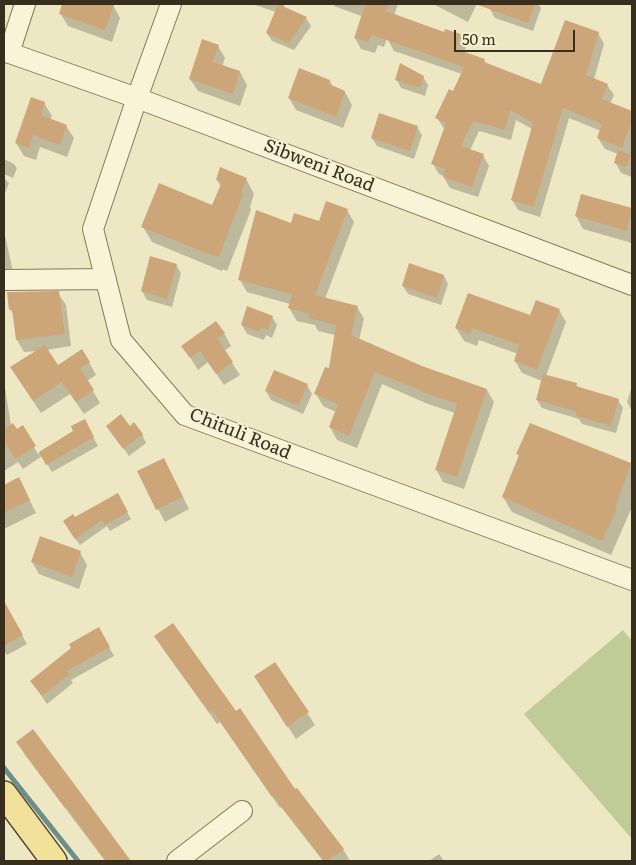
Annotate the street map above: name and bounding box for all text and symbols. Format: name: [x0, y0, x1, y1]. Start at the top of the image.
scale bar: [456, 20, 577, 52]
text: 50 m: [462, 27, 496, 50]
street label: Sibweni Road: [261, 135, 377, 197]
street label: Chituli Road: [186, 404, 294, 464]

